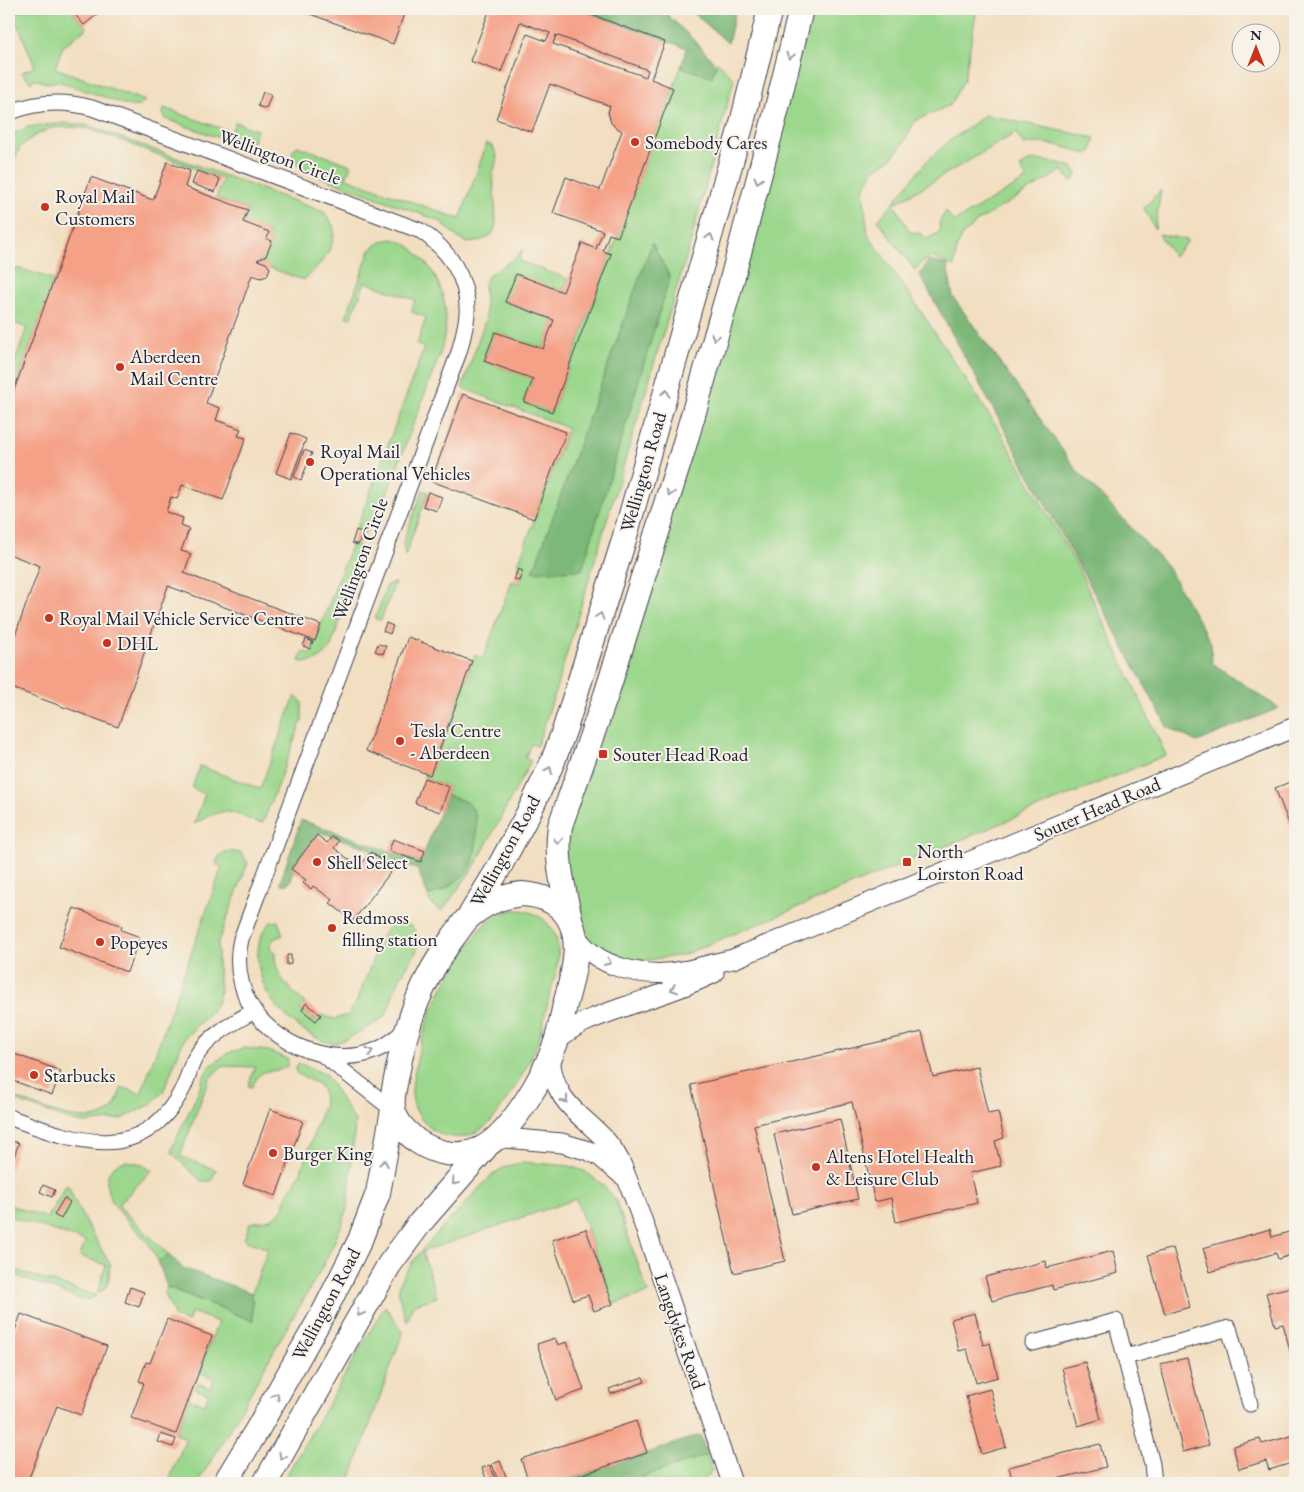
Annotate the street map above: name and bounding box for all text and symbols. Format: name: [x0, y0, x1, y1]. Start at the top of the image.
north arrow: [1232, 22, 1282, 72]
text: N: [1250, 26, 1262, 44]
one-way arrow: [785, 52, 796, 61]
street label: Wellington Circle: [215, 123, 345, 191]
place label: Somebody Cares: [645, 130, 767, 155]
marker: Somebody Cares: [629, 136, 641, 148]
one-way arrow: [753, 176, 764, 185]
place label: Royal Mail Customers: [55, 184, 135, 231]
marker: Royal Mail Customers: [39, 201, 51, 213]
one-way arrow: [705, 233, 715, 241]
one-way arrow: [711, 333, 721, 341]
place label: Aberdeen Mail Centre: [129, 344, 218, 391]
marker: Aberdeen Mail Centre: [114, 361, 126, 373]
one-way arrow: [660, 389, 670, 398]
street label: Wellington Road: [614, 409, 672, 535]
place label: Royal Mail Operational Vehicles: [320, 439, 470, 486]
marker: Royal Mail Operational Vehicles: [304, 456, 316, 468]
one-way arrow: [665, 489, 676, 498]
street label: Wellington Circle: [326, 494, 394, 624]
place label: Royal Mail Vehicle Service Centre: [59, 606, 304, 631]
marker: Royal Mail Vehicle Service Centre: [43, 612, 55, 624]
one-way arrow: [595, 612, 605, 621]
place label: DHL: [117, 631, 158, 656]
marker: DHL: [101, 637, 113, 649]
place label: Tesla Centre - Aberdeen: [410, 718, 501, 765]
marker: Tesla Centre - Aberdeen: [394, 735, 406, 747]
place label: Souter Head Road: [613, 742, 749, 767]
marker: Souter Head Road: [597, 748, 609, 760]
one-way arrow: [542, 766, 553, 775]
street label: Souter Head Road: [1030, 771, 1165, 847]
street label: Wellington Road: [464, 790, 546, 911]
one-way arrow: [553, 838, 564, 846]
place label: North Loirston Road: [917, 839, 1024, 886]
place label: Shell Select: [327, 850, 408, 875]
marker: Shell Select: [311, 856, 323, 868]
marker: North Loirston Road: [901, 856, 913, 868]
place label: Redmoss filling station: [342, 905, 437, 952]
marker: Redmoss filling station: [326, 922, 338, 934]
place label: Popeyes: [110, 930, 168, 955]
marker: Popeyes: [94, 936, 106, 948]
one-way arrow: [603, 956, 612, 966]
one-way arrow: [671, 983, 679, 993]
one-way arrow: [366, 1047, 374, 1057]
place label: Starbucks: [44, 1063, 115, 1088]
marker: Starbucks: [28, 1069, 40, 1081]
one-way arrow: [559, 1094, 568, 1104]
place label: Burger King: [283, 1141, 373, 1166]
place label: Altens Hotel Health & Leisure Club: [825, 1144, 974, 1191]
marker: Burger King: [267, 1147, 279, 1159]
one-way arrow: [378, 1159, 388, 1167]
marker: Altens Hotel Health & Leisure Club: [810, 1161, 822, 1173]
one-way arrow: [452, 1177, 461, 1186]
street label: Wellington Road: [286, 1243, 366, 1365]
street label: Langdykes Road: [648, 1270, 712, 1393]
one-way arrow: [357, 1308, 367, 1317]
one-way arrow: [270, 1392, 280, 1401]
one-way arrow: [278, 1450, 288, 1459]

